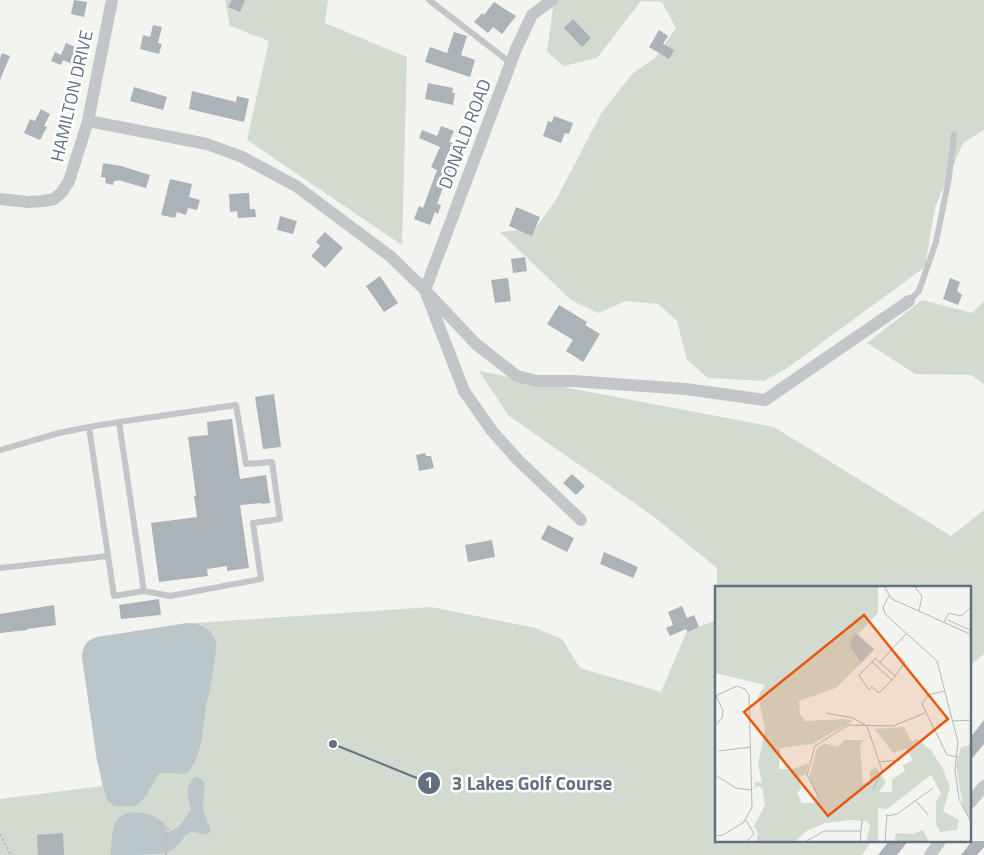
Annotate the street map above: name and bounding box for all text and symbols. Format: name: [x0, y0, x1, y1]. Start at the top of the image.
street label: HAMILTON DRIVE: [43, 28, 100, 164]
street label: DONALD ROAD: [431, 75, 498, 193]
inset map: [715, 586, 972, 842]
callout: 3 Lakes Golf Course: [417, 766, 622, 800]
text: 3 Lakes Golf Course: [452, 768, 612, 797]
text: 1: [425, 771, 433, 794]

